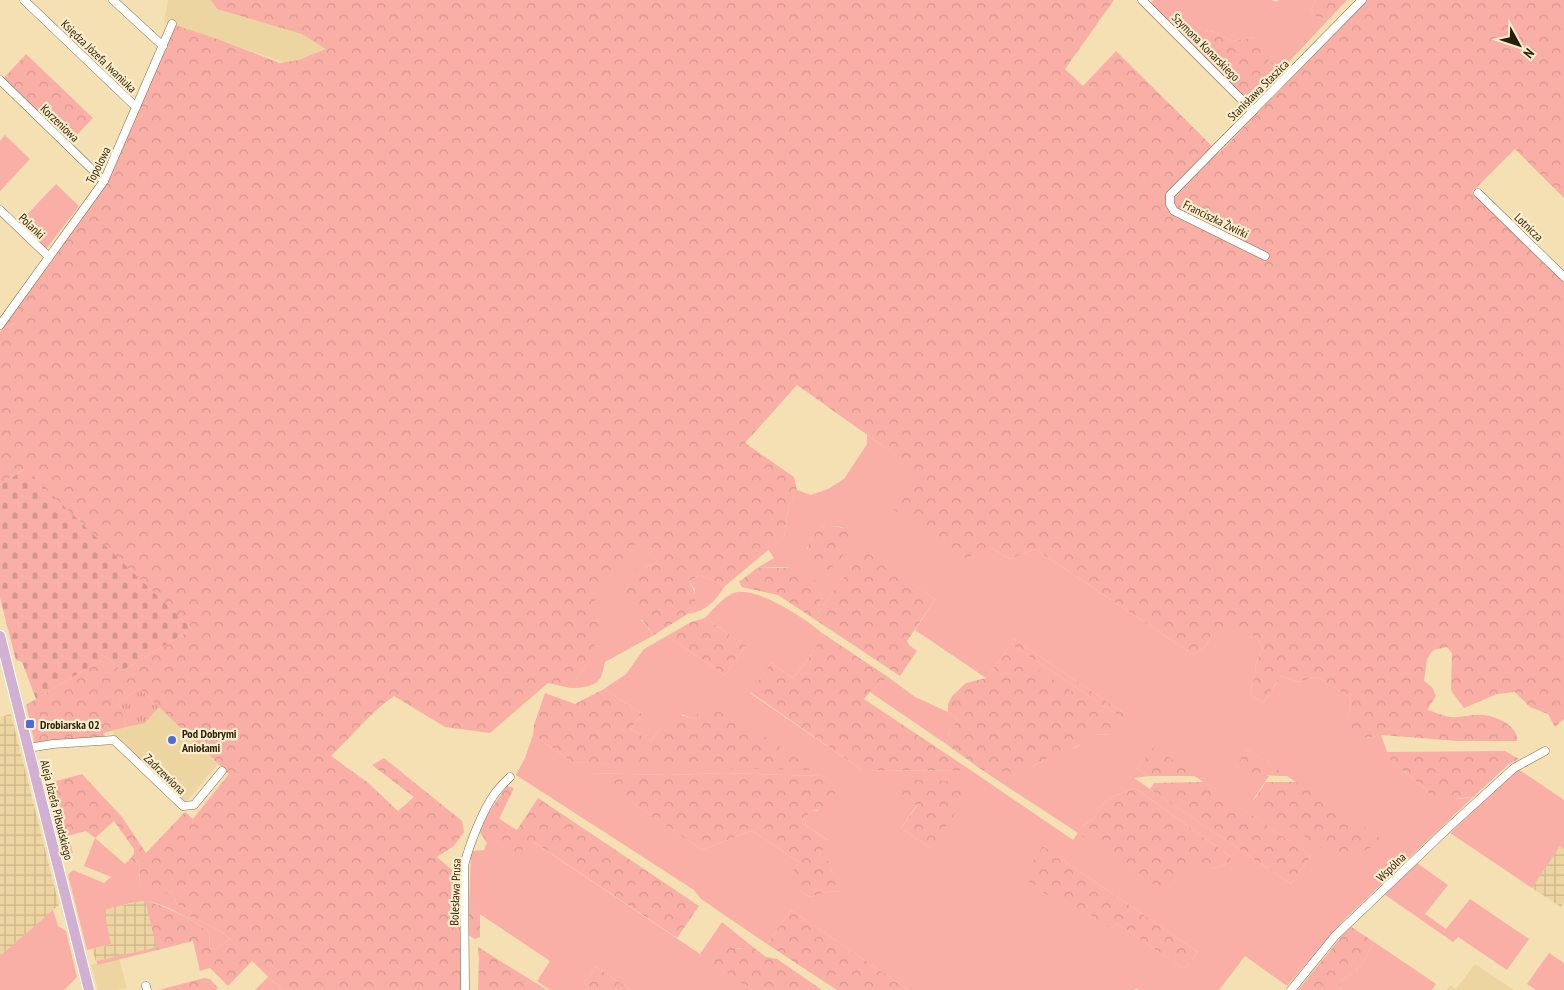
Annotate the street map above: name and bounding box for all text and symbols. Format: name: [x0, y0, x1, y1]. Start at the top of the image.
street label: Szymona Konarskiego: [1169, 10, 1243, 84]
street label: Księdza Józefa Iwaniuka: [58, 16, 140, 96]
north arrow: [1494, 20, 1544, 70]
text: N: [1520, 45, 1538, 62]
street label: Stanisława Staszica: [1224, 56, 1292, 124]
street label: Korzeniowa: [38, 101, 83, 145]
street label: Topolowa: [82, 144, 114, 186]
street label: Franciszka Żwirki: [1181, 197, 1251, 241]
street label: Polanki: [16, 210, 48, 242]
street label: Lotnicza: [1512, 210, 1547, 244]
place label: Drobiarska 02: [40, 717, 100, 732]
marker: Drobiarska 02: [24, 718, 36, 730]
place label: Pod Dobrymi Aniołami: [181, 726, 237, 755]
marker: Pod Dobrymi Aniołami: [166, 734, 178, 746]
street label: Zadrzewiona: [141, 750, 189, 798]
street label: Aleja Józefa Piłsudskiego: [37, 758, 77, 862]
street label: Wspólna: [1373, 849, 1409, 885]
street label: Bolesława Prusa: [446, 858, 464, 926]

